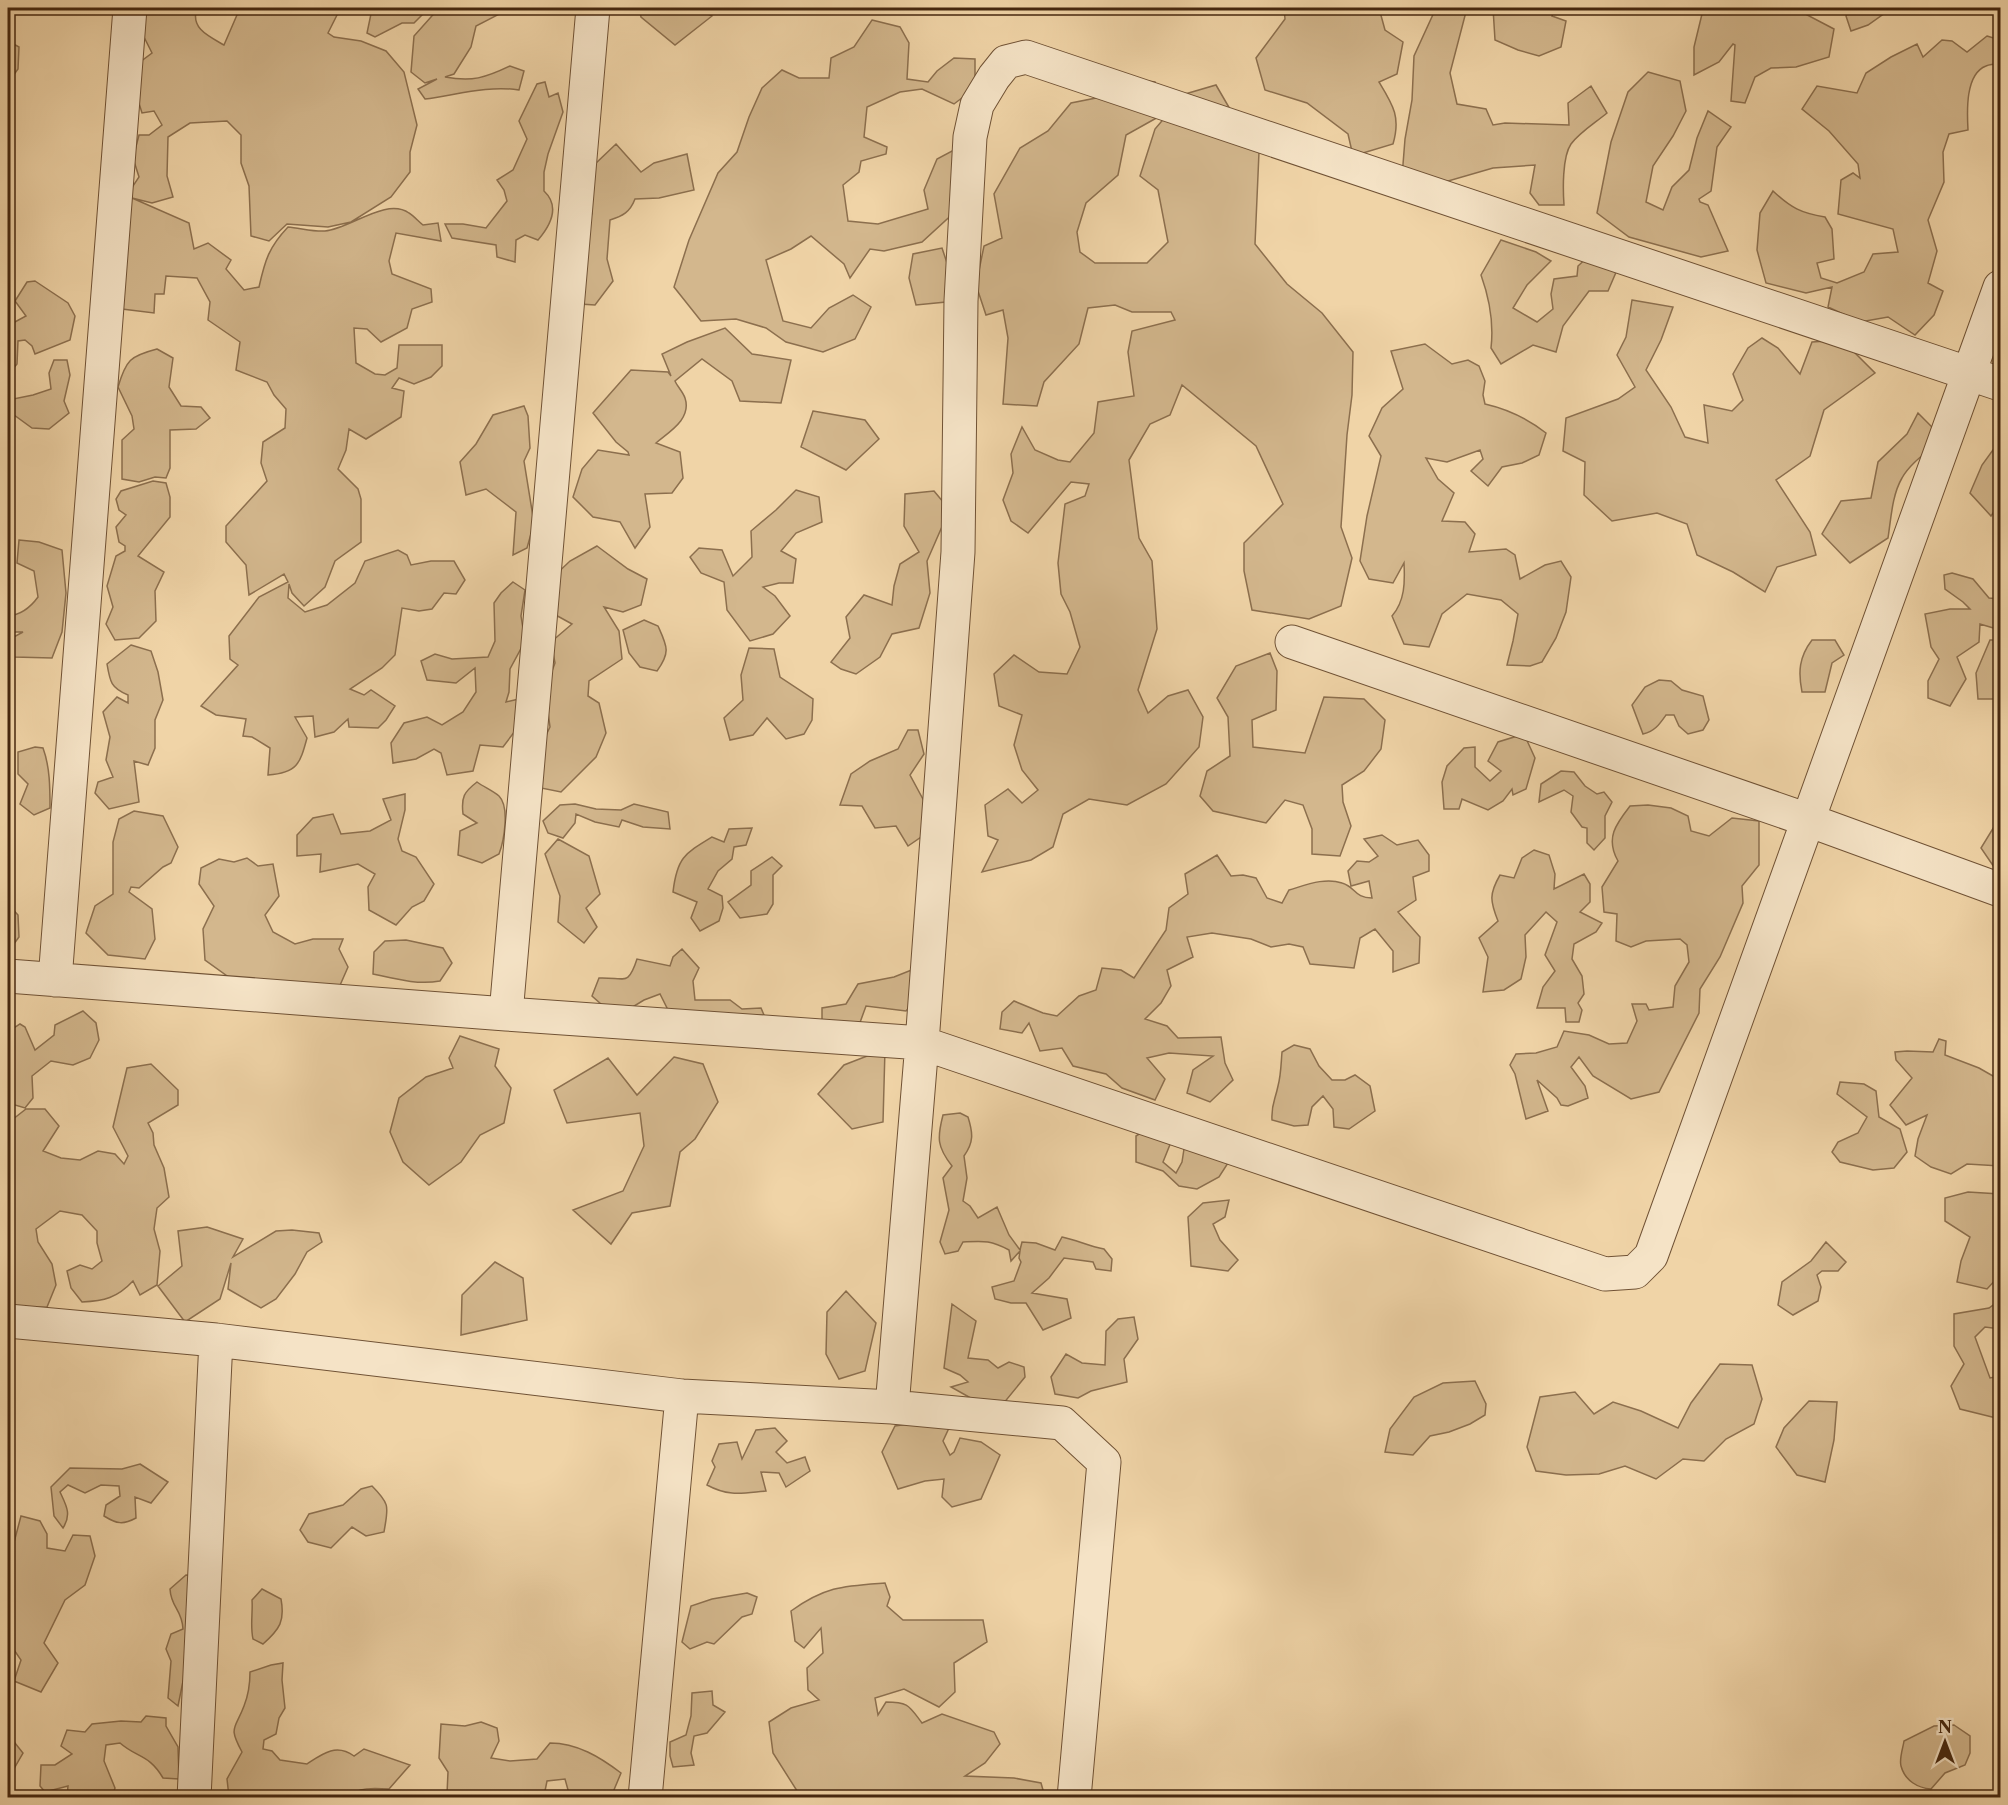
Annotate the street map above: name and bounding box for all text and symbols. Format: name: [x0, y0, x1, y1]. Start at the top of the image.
north arrow: [1915, 1712, 1975, 1772]
text: N: [1938, 1717, 1952, 1737]

